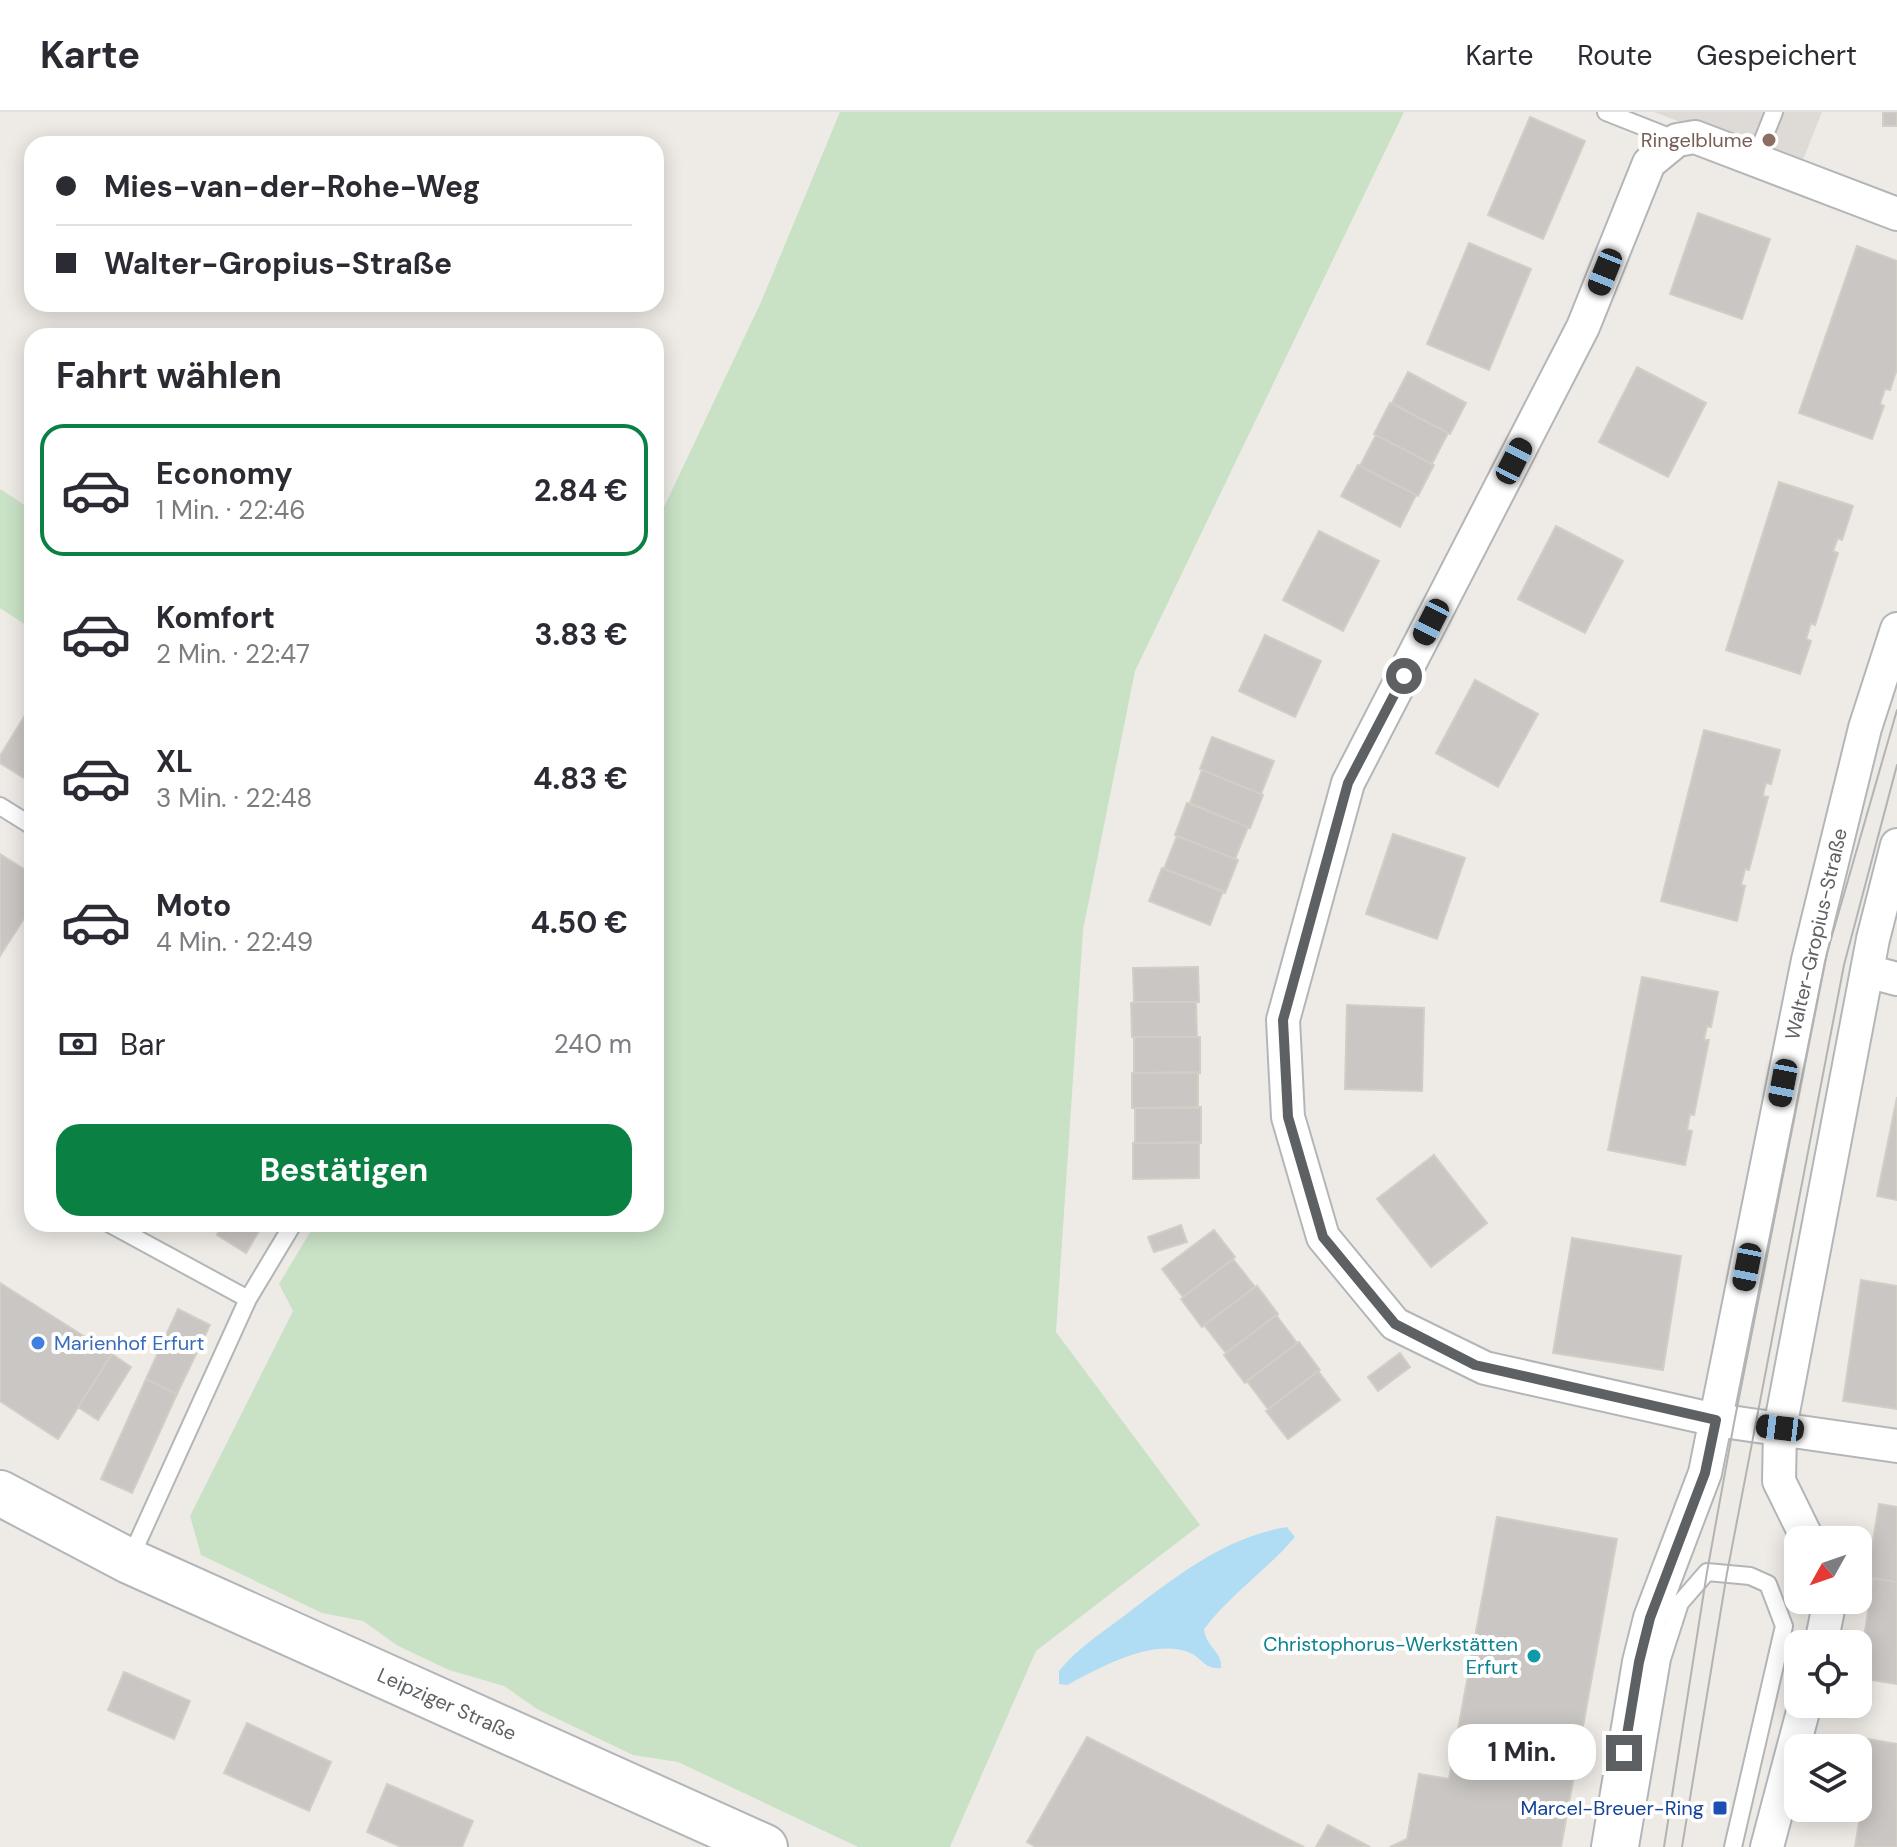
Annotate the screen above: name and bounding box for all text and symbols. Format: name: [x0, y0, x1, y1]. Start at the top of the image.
text: Karte: [40, 30, 140, 80]
text: Karte: [1466, 37, 1533, 74]
text: Route: [1577, 37, 1652, 74]
text: Gespeichert: [1696, 37, 1857, 74]
place label: Ringelblume: [1641, 127, 1753, 153]
marker: Ringelblume: [1760, 131, 1778, 149]
text: Mies-van-der-Rohe-Weg: [104, 167, 480, 206]
text: Walter-Gropius-Straße: [104, 244, 452, 283]
car: [1585, 245, 1625, 299]
text: Fahrt wählen: [56, 352, 282, 399]
car: [1492, 434, 1536, 488]
icon: car: [60, 454, 132, 526]
text: Economy: [156, 454, 293, 493]
text: 2.84 €: [534, 471, 628, 510]
text: 1 Min. · 22:46: [156, 493, 306, 527]
car: [1409, 595, 1453, 649]
icon: car: [60, 598, 132, 670]
text: Komfort: [156, 598, 275, 637]
text: 3.83 €: [535, 615, 628, 654]
text: 2 Min. · 22:47: [156, 637, 310, 671]
route start: [1386, 658, 1422, 694]
icon: car: [60, 742, 132, 814]
text: XL: [156, 742, 193, 781]
text: 4.83 €: [533, 759, 628, 798]
text: 3 Min. · 22:48: [156, 781, 312, 815]
street label: Walter-Gropius-Straße: [1779, 826, 1853, 1042]
icon: car: [60, 886, 132, 958]
text: Moto: [156, 886, 231, 925]
text: 4.50 €: [530, 903, 628, 942]
text: 4 Min. · 22:49: [156, 925, 313, 959]
icon: cash: [56, 1022, 100, 1066]
text: Bar: [120, 1025, 166, 1064]
text: 240 m: [554, 1027, 632, 1061]
car: [1767, 1057, 1799, 1109]
button: Bestätigen: [56, 1124, 632, 1216]
car: [1731, 1241, 1763, 1293]
place label: Marienhof Erfurt: [54, 1330, 205, 1356]
marker: Marienhof Erfurt: [29, 1334, 47, 1352]
car: [1755, 1413, 1805, 1443]
north arrow: [1784, 1526, 1872, 1614]
map controls: [1784, 1526, 1872, 1822]
button: locate: [1784, 1630, 1872, 1718]
place label: Christophorus-Werkstätten Erfurt: [1263, 1631, 1518, 1680]
marker: Christophorus-Werkstätten Erfurt: [1525, 1647, 1543, 1665]
street label: Leipziger Straße: [373, 1662, 521, 1746]
callout: 1 Min.: [1448, 1725, 1596, 1781]
button: layers: [1784, 1734, 1872, 1822]
text: 1 Min.: [1488, 1735, 1556, 1769]
route end: [1606, 1735, 1642, 1771]
place label: Marcel-Breuer-Ring: [1520, 1795, 1704, 1821]
marker: Marcel-Breuer-Ring: [1711, 1799, 1729, 1817]

